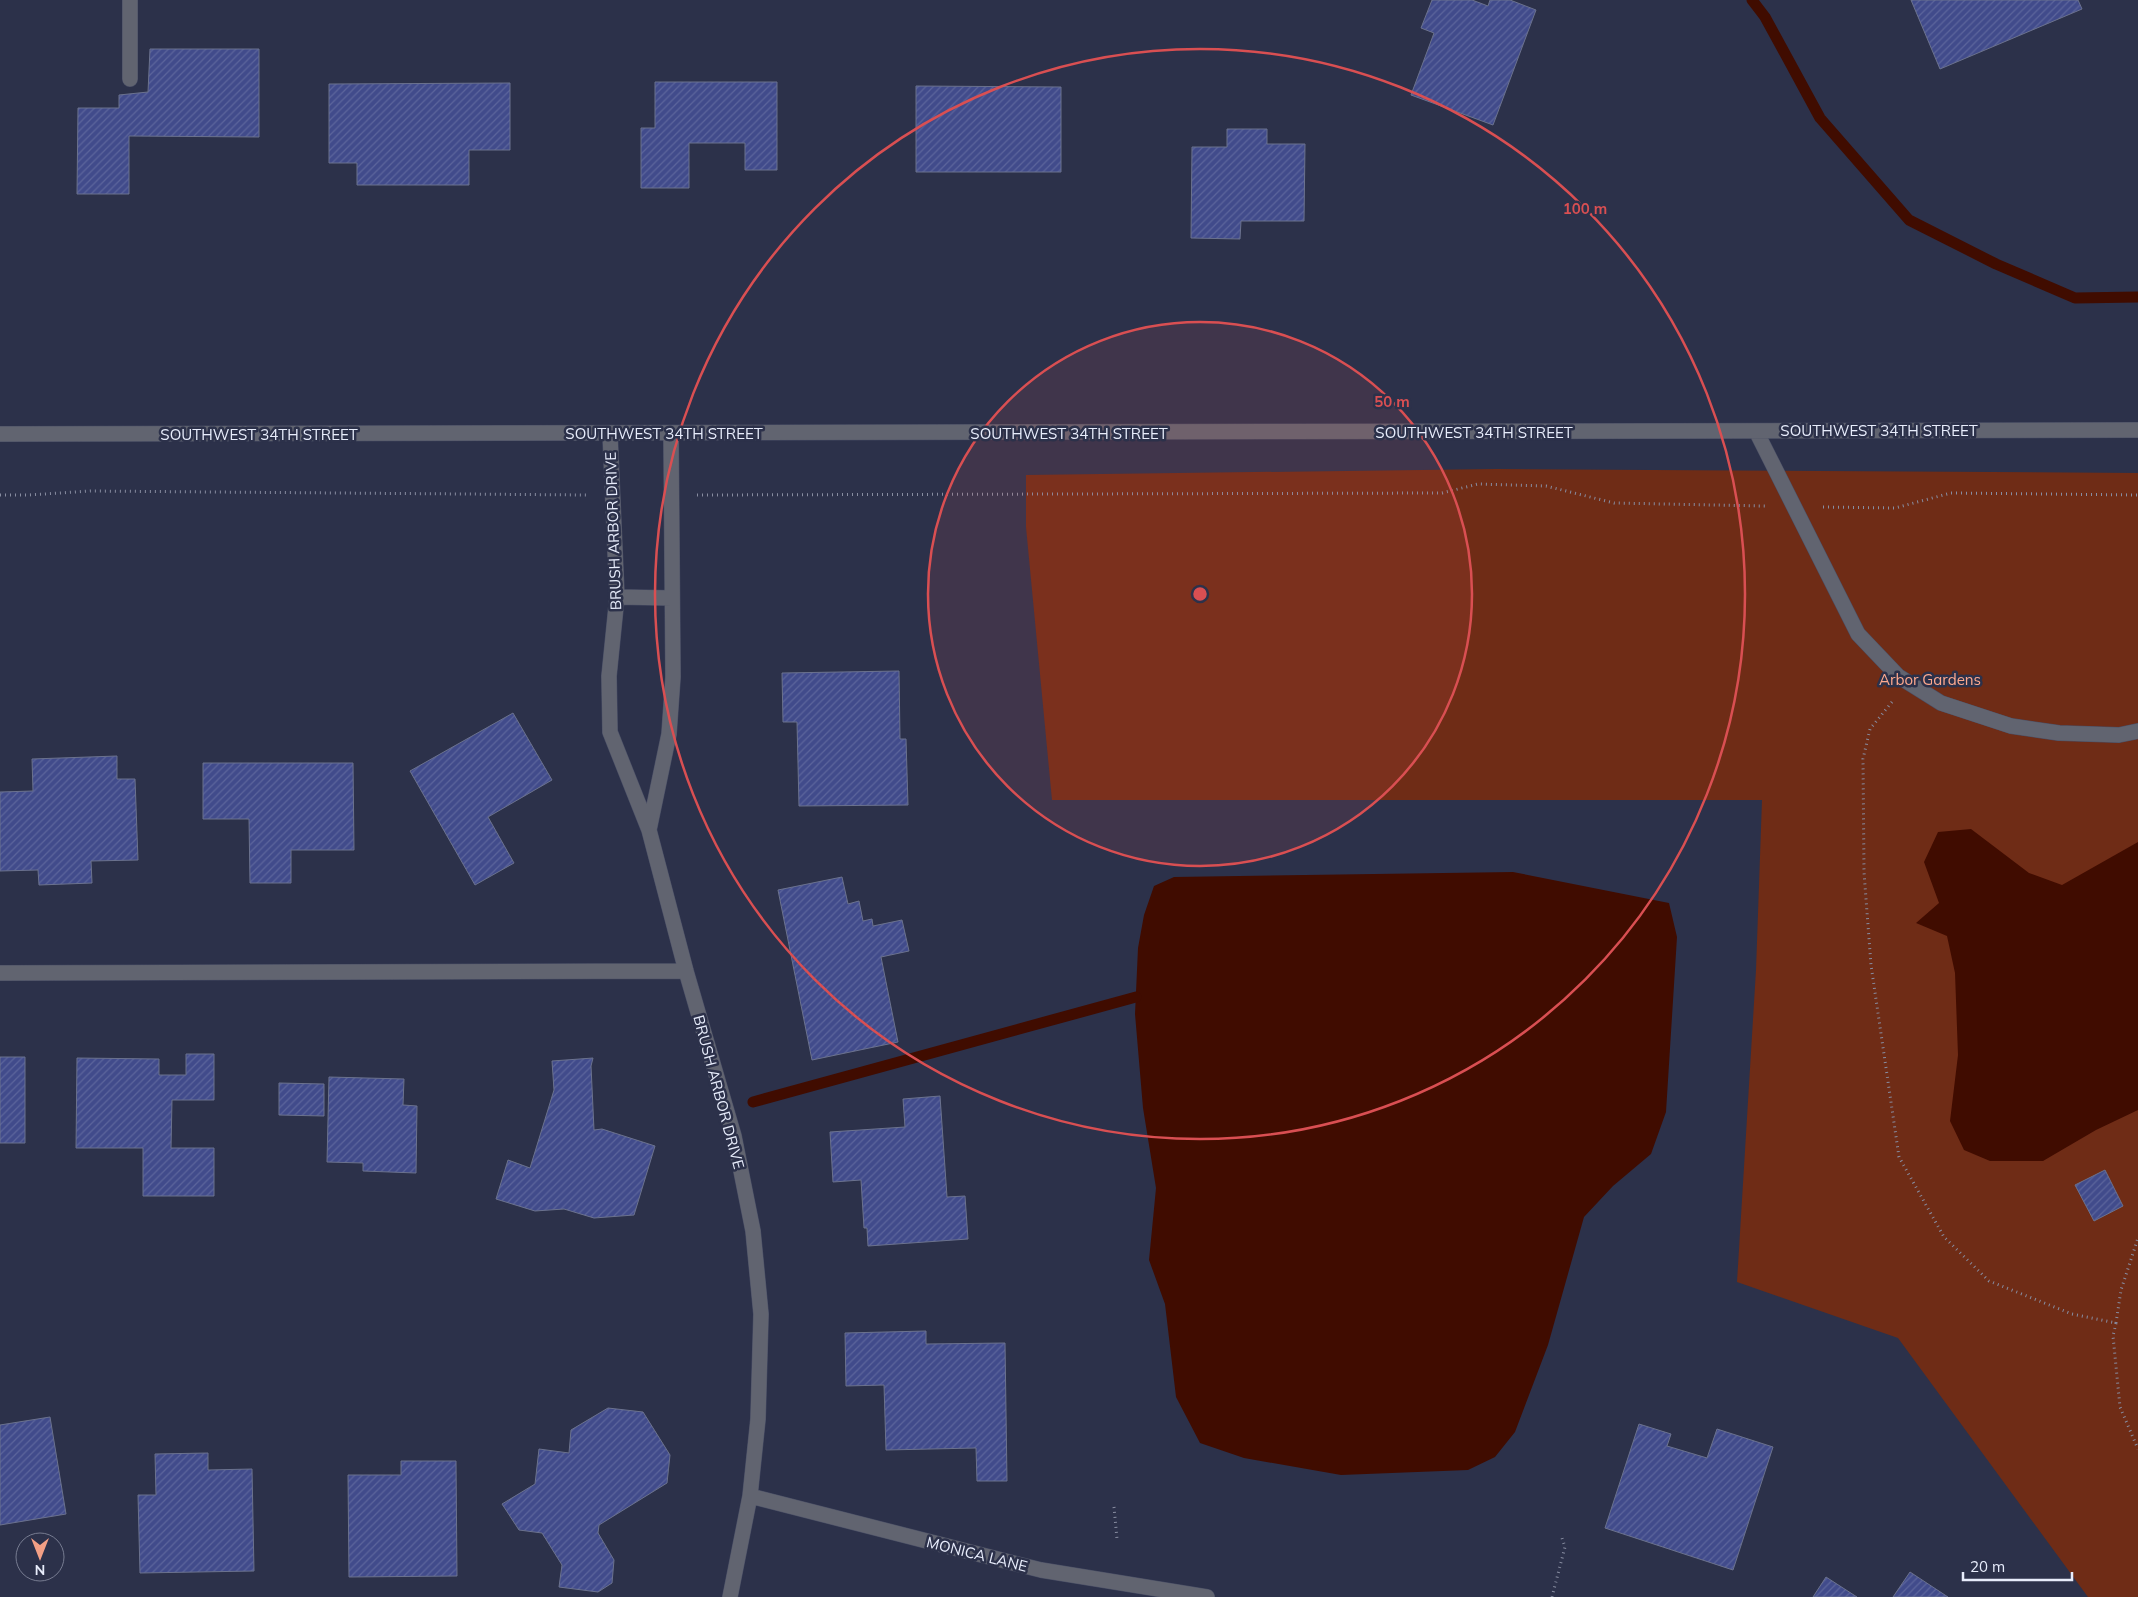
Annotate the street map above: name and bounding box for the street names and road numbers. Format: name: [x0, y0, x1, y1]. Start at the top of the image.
street label: SOUTHWEST 34TH STREET: [1780, 421, 1978, 440]
street label: SOUTHWEST 34TH STREET: [1375, 423, 1573, 442]
street label: SOUTHWEST 34TH STREET: [565, 424, 763, 443]
street label: SOUTHWEST 34TH STREET: [970, 424, 1168, 443]
street label: SOUTHWEST 34TH STREET: [160, 425, 358, 444]
street label: BRUSH ARBOR DRIVE: [601, 451, 625, 611]
street label: BRUSH ARBOR DRIVE: [689, 1013, 749, 1171]
street label: MONICA LANE: [925, 1532, 1030, 1576]

